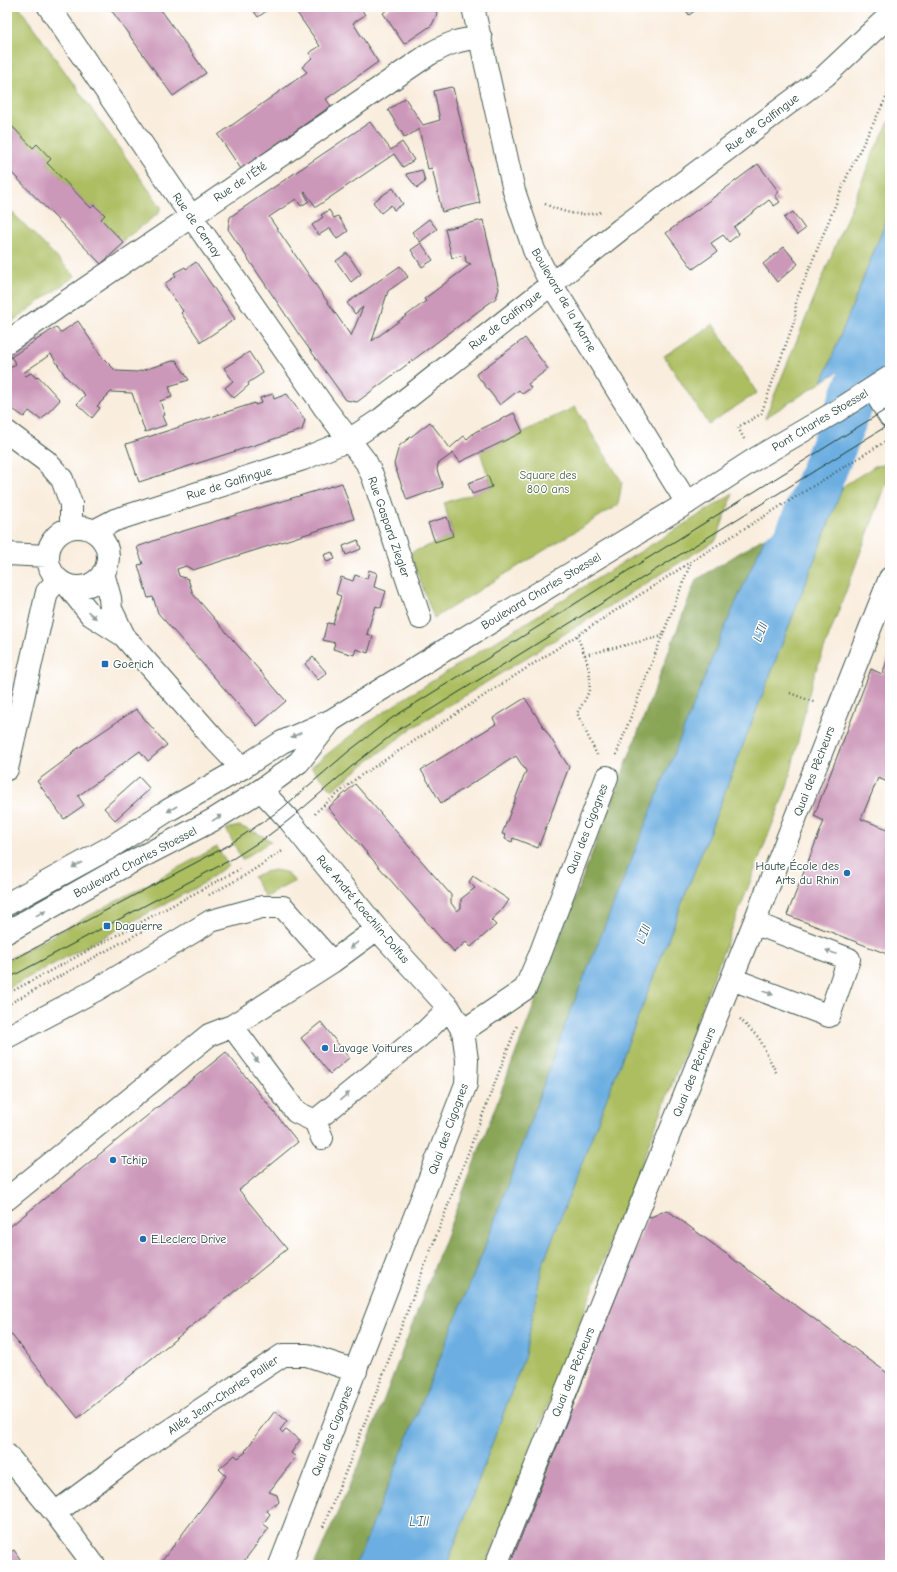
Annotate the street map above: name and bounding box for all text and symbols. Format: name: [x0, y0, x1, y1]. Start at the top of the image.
street label: Rue de Galfingue: [723, 91, 801, 155]
street label: Rue de l'Été: [211, 159, 269, 205]
street label: Rue de Cernay: [169, 190, 225, 261]
street label: Boulevard de la Marne: [529, 246, 599, 354]
street label: Rue de Galfingue: [466, 287, 544, 353]
street label: Pont Charles Stoessel: [769, 386, 871, 454]
street label: Rue de Galfingue: [185, 463, 273, 503]
park label: Square des 800 ans: [519, 468, 577, 496]
street label: Rue Gaspard Ziegler: [365, 475, 413, 580]
street label: Boulevard Charles Stoessel: [479, 550, 603, 632]
one-way arrow: [87, 610, 97, 619]
water label: L'Ill: [750, 620, 771, 644]
place label: Goerich: [113, 657, 154, 671]
marker: Goerich: [100, 659, 110, 669]
street label: Quai des Pêcheurs: [790, 724, 838, 818]
one-way arrow: [290, 733, 302, 739]
street label: Quai des Cigognes: [563, 782, 611, 876]
one-way arrow: [166, 805, 178, 812]
one-way arrow: [211, 814, 223, 821]
street label: Boulevard Charles Stoessel: [71, 824, 199, 900]
street label: Rue André Koechlin-Dolfus: [314, 852, 412, 966]
place label: Haute École des Arts du Rhin: [756, 859, 839, 887]
one-way arrow: [71, 862, 83, 869]
marker: Haute École des Arts du Rhin: [842, 868, 852, 878]
one-way arrow: [35, 909, 47, 916]
place label: Daguerre: [115, 919, 163, 933]
marker: Daguerre: [102, 921, 112, 931]
water label: L'Ill: [633, 922, 654, 946]
one-way arrow: [349, 941, 360, 950]
one-way arrow: [825, 949, 837, 955]
one-way arrow: [763, 990, 775, 996]
street label: Quai des Pêcheurs: [670, 1025, 718, 1119]
place label: Lavage Voitures: [333, 1041, 412, 1055]
marker: Lavage Voitures: [320, 1043, 330, 1053]
one-way arrow: [251, 1052, 259, 1063]
street label: Quai des Cigognes: [425, 1082, 471, 1176]
one-way arrow: [340, 1092, 351, 1101]
place label: Tchip: [121, 1153, 148, 1167]
marker: Tchip: [108, 1155, 118, 1165]
place label: E.Leclerc Drive: [151, 1232, 226, 1246]
marker: E.Leclerc Drive: [138, 1234, 148, 1244]
street label: Quai des Pêcheurs: [549, 1325, 597, 1419]
street label: Allée Jean-Charles Pallier: [165, 1352, 281, 1437]
street label: Quai des Cigognes: [308, 1384, 356, 1478]
water label: L'Ill: [409, 1514, 429, 1529]

